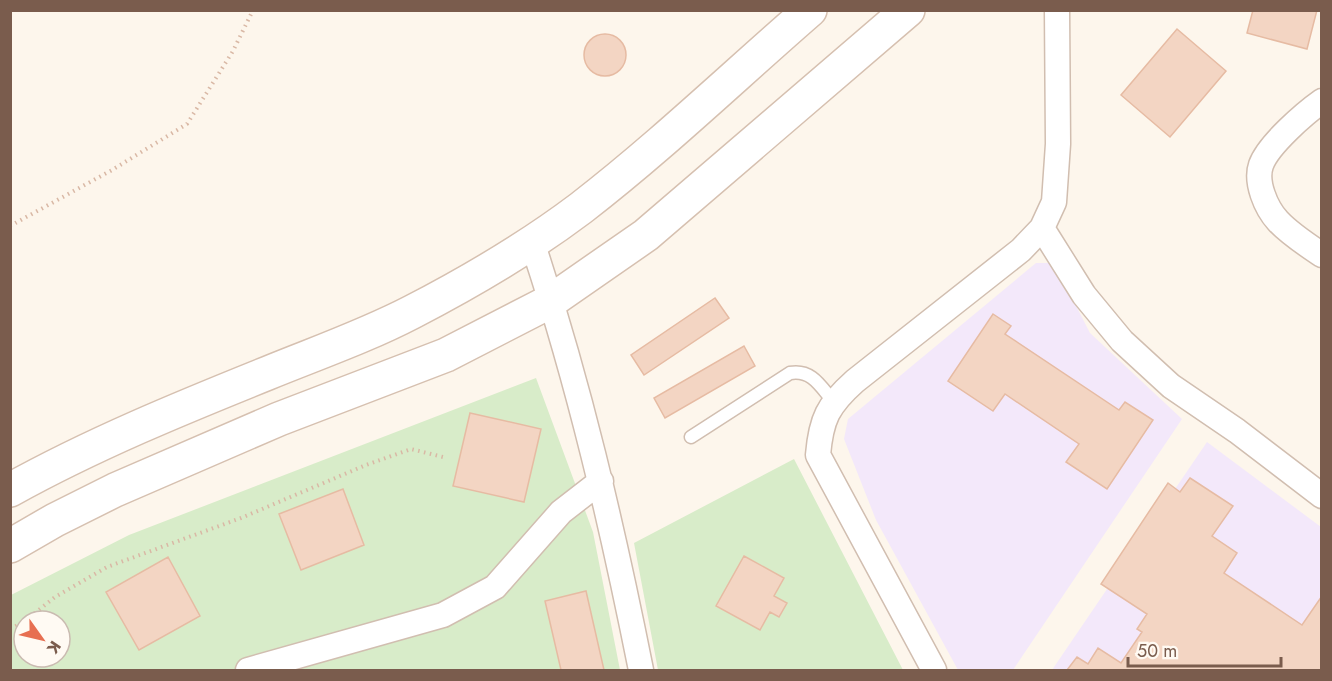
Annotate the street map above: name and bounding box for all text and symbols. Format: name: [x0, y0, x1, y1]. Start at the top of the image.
north arrow: [12, 609, 72, 669]
scale bar: [1128, 630, 1281, 668]
text: K: [41, 636, 67, 659]
text: 50 m: [1137, 638, 1177, 664]

